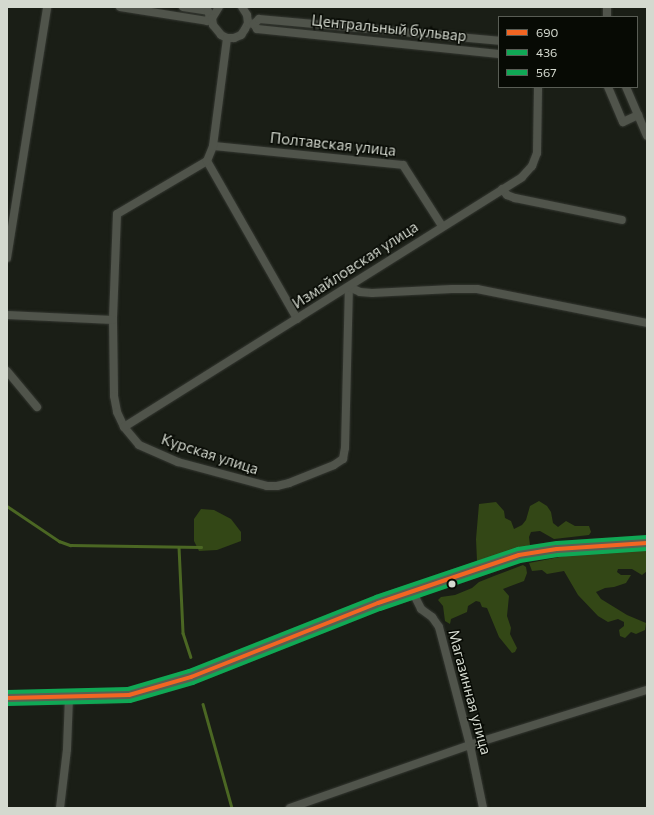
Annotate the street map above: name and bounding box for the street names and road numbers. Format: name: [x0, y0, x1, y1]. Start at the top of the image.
street label: Центральный бульвар: [311, 11, 467, 45]
street label: Полтавская улица: [269, 128, 397, 160]
street label: Измайловская улица: [289, 218, 421, 312]
street label: Курская улица: [159, 430, 261, 478]
street label: Магазинная улица: [445, 627, 495, 757]

